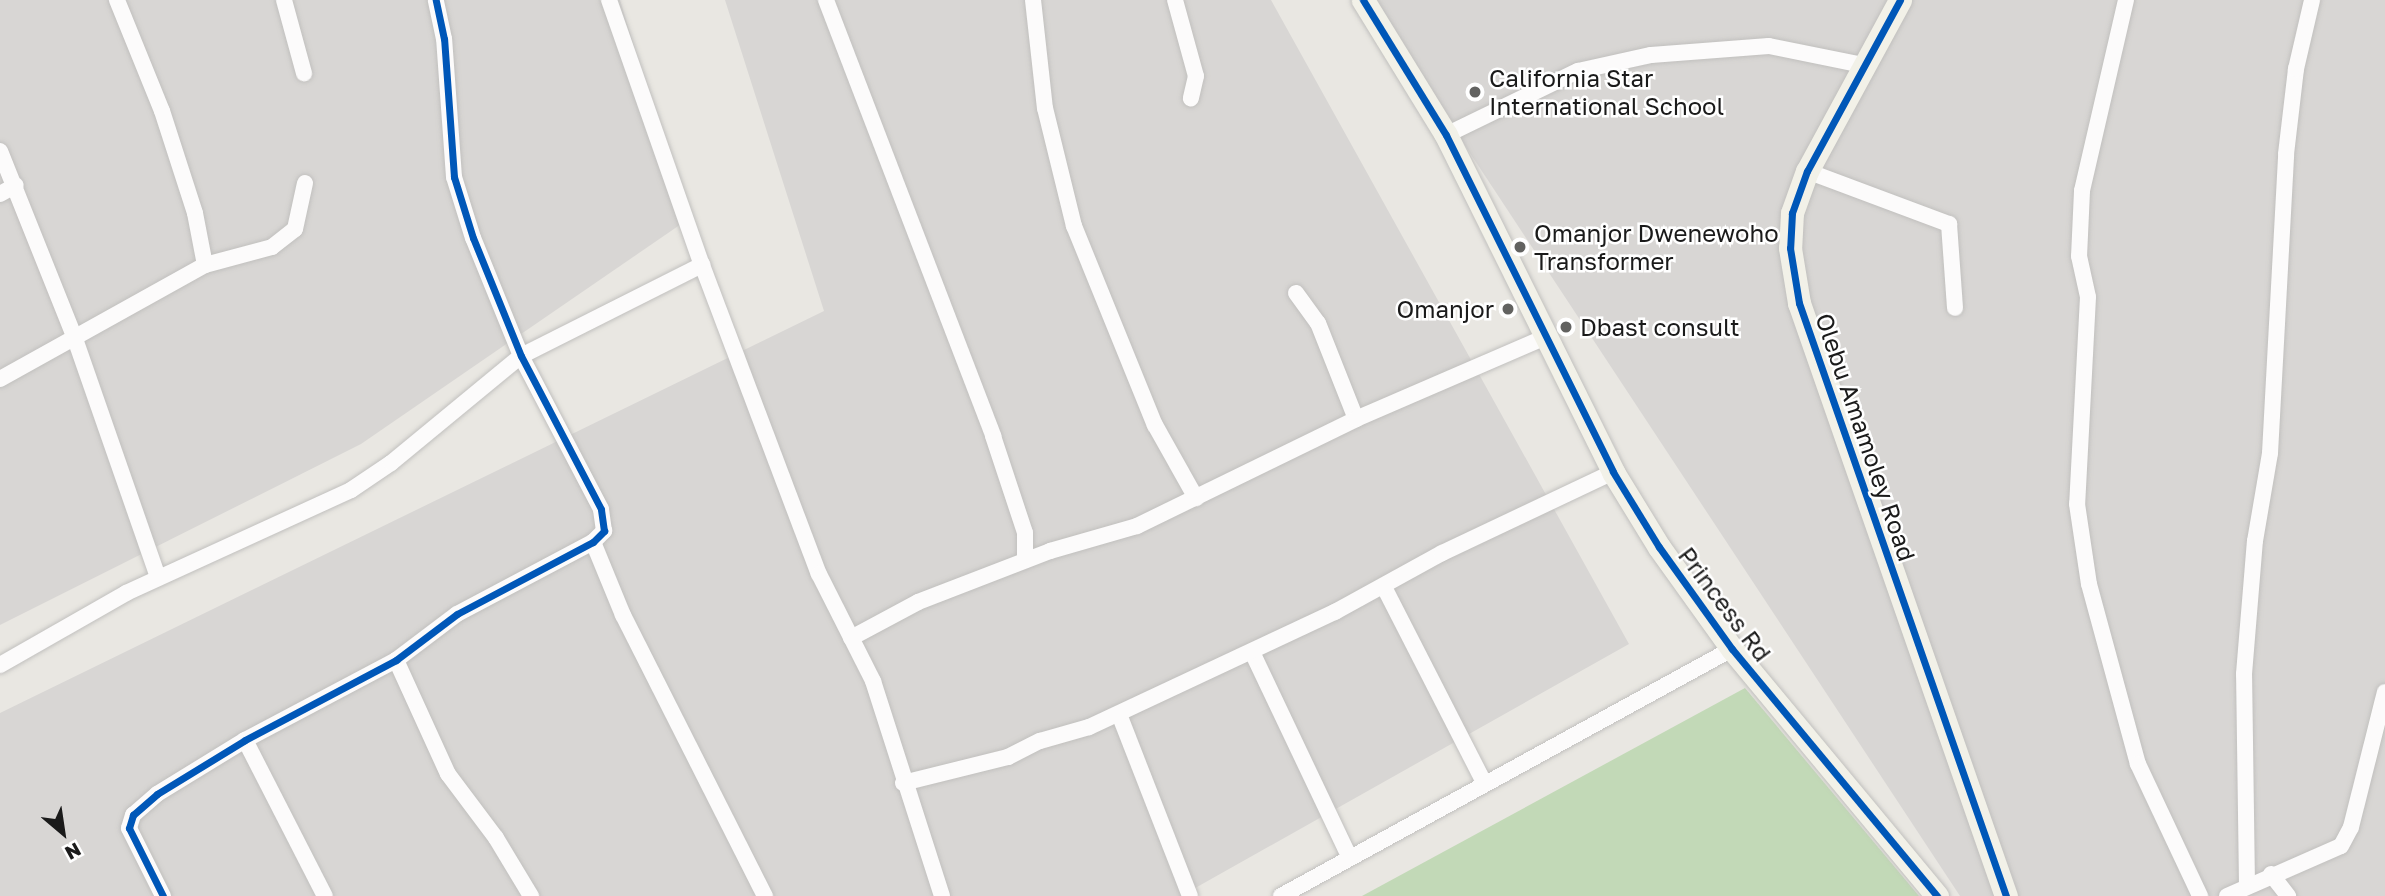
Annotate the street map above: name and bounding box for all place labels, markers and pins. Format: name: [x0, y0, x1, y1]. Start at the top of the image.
place label: California Star International School: [1489, 64, 1724, 120]
marker: California Star International School: [1467, 84, 1483, 100]
place label: Omanjor Dwenewoho Transformer: [1534, 219, 1779, 275]
marker: Omanjor Dwenewoho Transformer: [1512, 239, 1528, 255]
place label: Omanjor: [1396, 295, 1494, 323]
marker: Omanjor: [1500, 301, 1516, 317]
place label: Dbast consult: [1580, 313, 1740, 341]
marker: Dbast consult: [1558, 319, 1574, 335]

